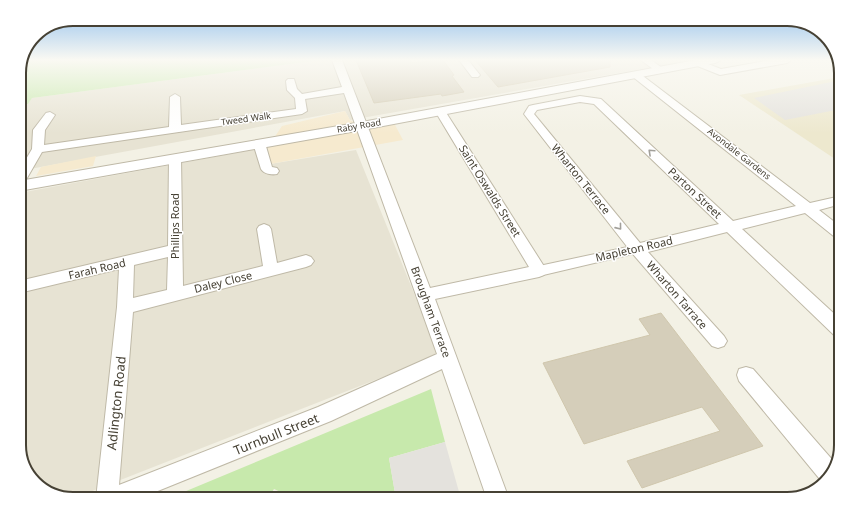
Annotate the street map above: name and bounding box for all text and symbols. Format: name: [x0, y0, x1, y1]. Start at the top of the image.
street label: Tweed Walk: [220, 109, 272, 128]
street label: Raby Road: [336, 115, 382, 136]
street label: Avondale Gardens: [705, 125, 774, 183]
street label: Wharton Terrace: [548, 141, 614, 217]
street label: Saint Oswalds Street: [456, 142, 525, 240]
one-way arrow: [649, 150, 656, 157]
street label: Parton Street: [665, 164, 725, 221]
street label: Phillips Road: [167, 193, 182, 259]
one-way arrow: [615, 222, 622, 229]
street label: Mapleton Road: [594, 232, 674, 265]
street label: Farah Road: [67, 255, 127, 282]
street label: Wharton Tarrace: [644, 257, 711, 332]
street label: Brougham Terrace: [408, 264, 455, 359]
street label: Daley Close: [192, 267, 254, 296]
street label: Adlington Road: [102, 355, 130, 451]
street label: Turnbull Street: [231, 409, 322, 459]

